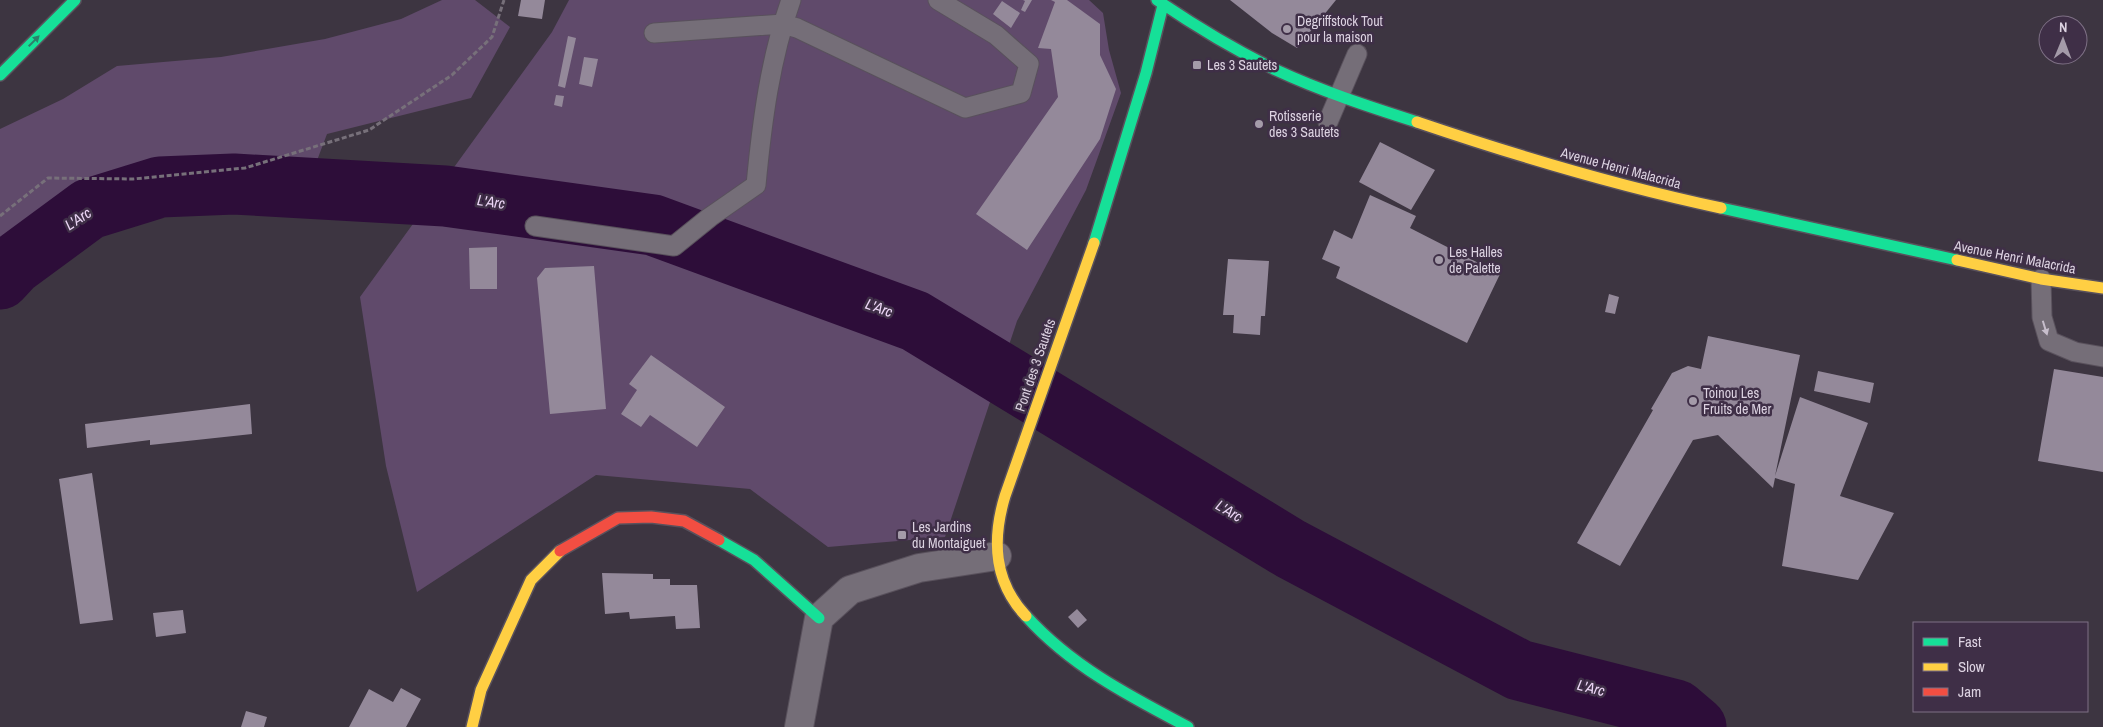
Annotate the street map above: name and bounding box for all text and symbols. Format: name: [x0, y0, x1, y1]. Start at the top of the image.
place label: Degriffstock Tout pour la maison: [1297, 12, 1383, 46]
north arrow: [2038, 15, 2088, 65]
text: N: [2059, 18, 2068, 36]
marker: Degriffstock Tout pour la maison: [1281, 23, 1293, 35]
one-way arrow: [28, 35, 40, 47]
place label: Les 3 Sautets: [1207, 56, 1277, 74]
marker: Les 3 Sautets: [1191, 59, 1203, 71]
place label: Rotisserie des 3 Sautets: [1269, 107, 1339, 141]
marker: Rotisserie des 3 Sautets: [1253, 118, 1265, 130]
street label: Avenue Henri Malacrida: [1558, 143, 1684, 193]
water label: L'Arc: [476, 189, 506, 214]
water label: L'Arc: [60, 202, 95, 235]
street label: Avenue Henri Malacrida: [1952, 236, 2078, 278]
place label: Les Halles de Palette: [1449, 243, 1503, 277]
marker: Les Halles de Palette: [1433, 254, 1445, 266]
water label: L'Arc: [863, 293, 896, 322]
street label: Pont des 3 Sautets: [1011, 316, 1059, 414]
one-way arrow: [2041, 320, 2049, 335]
place label: Toinou Les Fruits de Mer: [1703, 384, 1771, 418]
marker: Toinou Les Fruits de Mer: [1687, 395, 1699, 407]
water label: L'Arc: [1212, 494, 1247, 527]
place label: Les Jardins du Montaiguet: [912, 518, 985, 552]
marker: Les Jardins du Montaiguet: [896, 529, 908, 541]
legend: [1913, 622, 2088, 712]
text: Fast: [1958, 631, 1982, 652]
text: Slow: [1958, 656, 1985, 677]
water label: L'Arc: [1575, 674, 1607, 701]
text: Jam: [1958, 681, 1981, 702]

